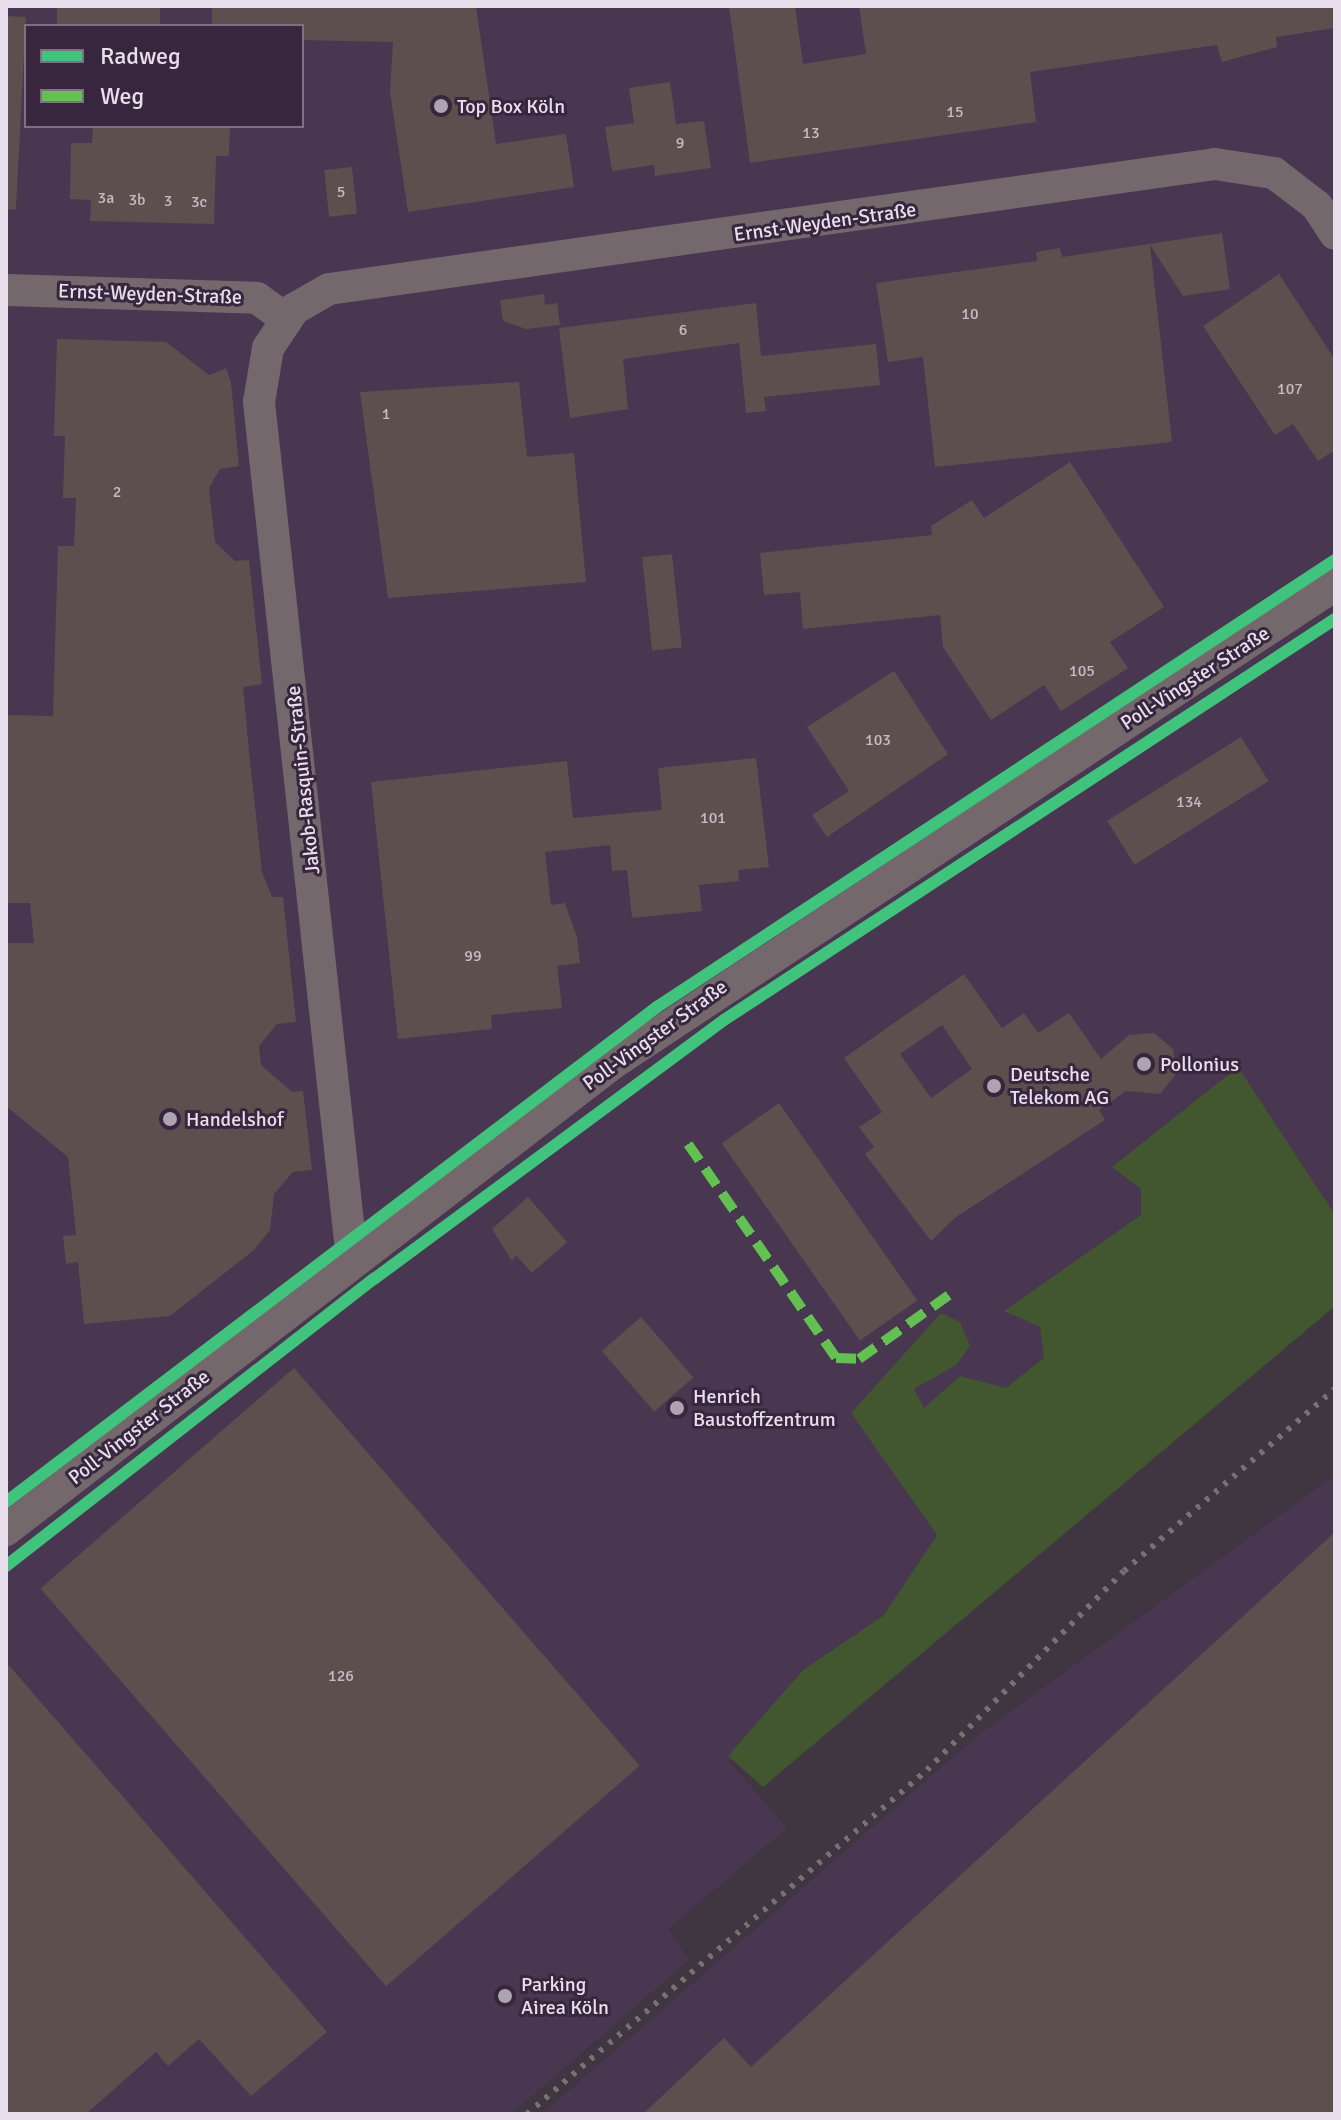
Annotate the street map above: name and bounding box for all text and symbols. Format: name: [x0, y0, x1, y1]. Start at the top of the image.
legend: [24, 24, 304, 128]
text: Radweg: [100, 41, 181, 71]
text: Weg: [100, 81, 144, 111]
place label: Top Box Köln: [457, 94, 565, 118]
marker: Top Box Köln: [432, 97, 450, 115]
house number: 15: [946, 102, 964, 122]
house number: 13: [802, 123, 820, 143]
house number: 9: [676, 133, 684, 153]
house number: 5: [337, 182, 345, 202]
house number: 3a: [98, 188, 114, 208]
house number: 3b: [128, 190, 146, 210]
house number: 3: [164, 191, 172, 211]
house number: 3c: [191, 192, 207, 212]
street label: Ernst-Weyden-Straße: [732, 197, 918, 247]
street label: Ernst-Weyden-Straße: [58, 279, 242, 309]
house number: 10: [961, 304, 979, 324]
house number: 6: [679, 320, 687, 340]
house number: 107: [1277, 379, 1303, 399]
house number: 1: [382, 404, 390, 424]
house number: 2: [113, 482, 121, 502]
street label: Poll-Vingster Straße: [1116, 621, 1274, 735]
house number: 105: [1069, 661, 1095, 681]
street label: Jakob-Rasquin-Straße: [281, 684, 325, 876]
house number: 103: [865, 730, 891, 750]
house number: 134: [1176, 792, 1202, 812]
house number: 101: [700, 808, 726, 828]
house number: 99: [464, 946, 482, 966]
street label: Poll-Vingster Straße: [578, 975, 732, 1095]
place label: Pollonius: [1160, 1052, 1239, 1076]
marker: Pollonius: [1135, 1055, 1153, 1073]
place label: Deutsche Telekom AG: [1010, 1062, 1109, 1109]
marker: Deutsche Telekom AG: [985, 1077, 1003, 1095]
place label: Handelshof: [186, 1107, 284, 1131]
marker: Handelshof: [161, 1110, 179, 1128]
street label: Poll-Vingster Straße: [64, 1364, 214, 1490]
place label: Henrich Baustoffzentrum: [693, 1384, 836, 1431]
marker: Henrich Baustoffzentrum: [668, 1399, 686, 1417]
house number: 126: [328, 1666, 354, 1686]
place label: Parking Airea Köln: [521, 1972, 609, 2019]
marker: Parking Airea Köln: [496, 1987, 514, 2005]

